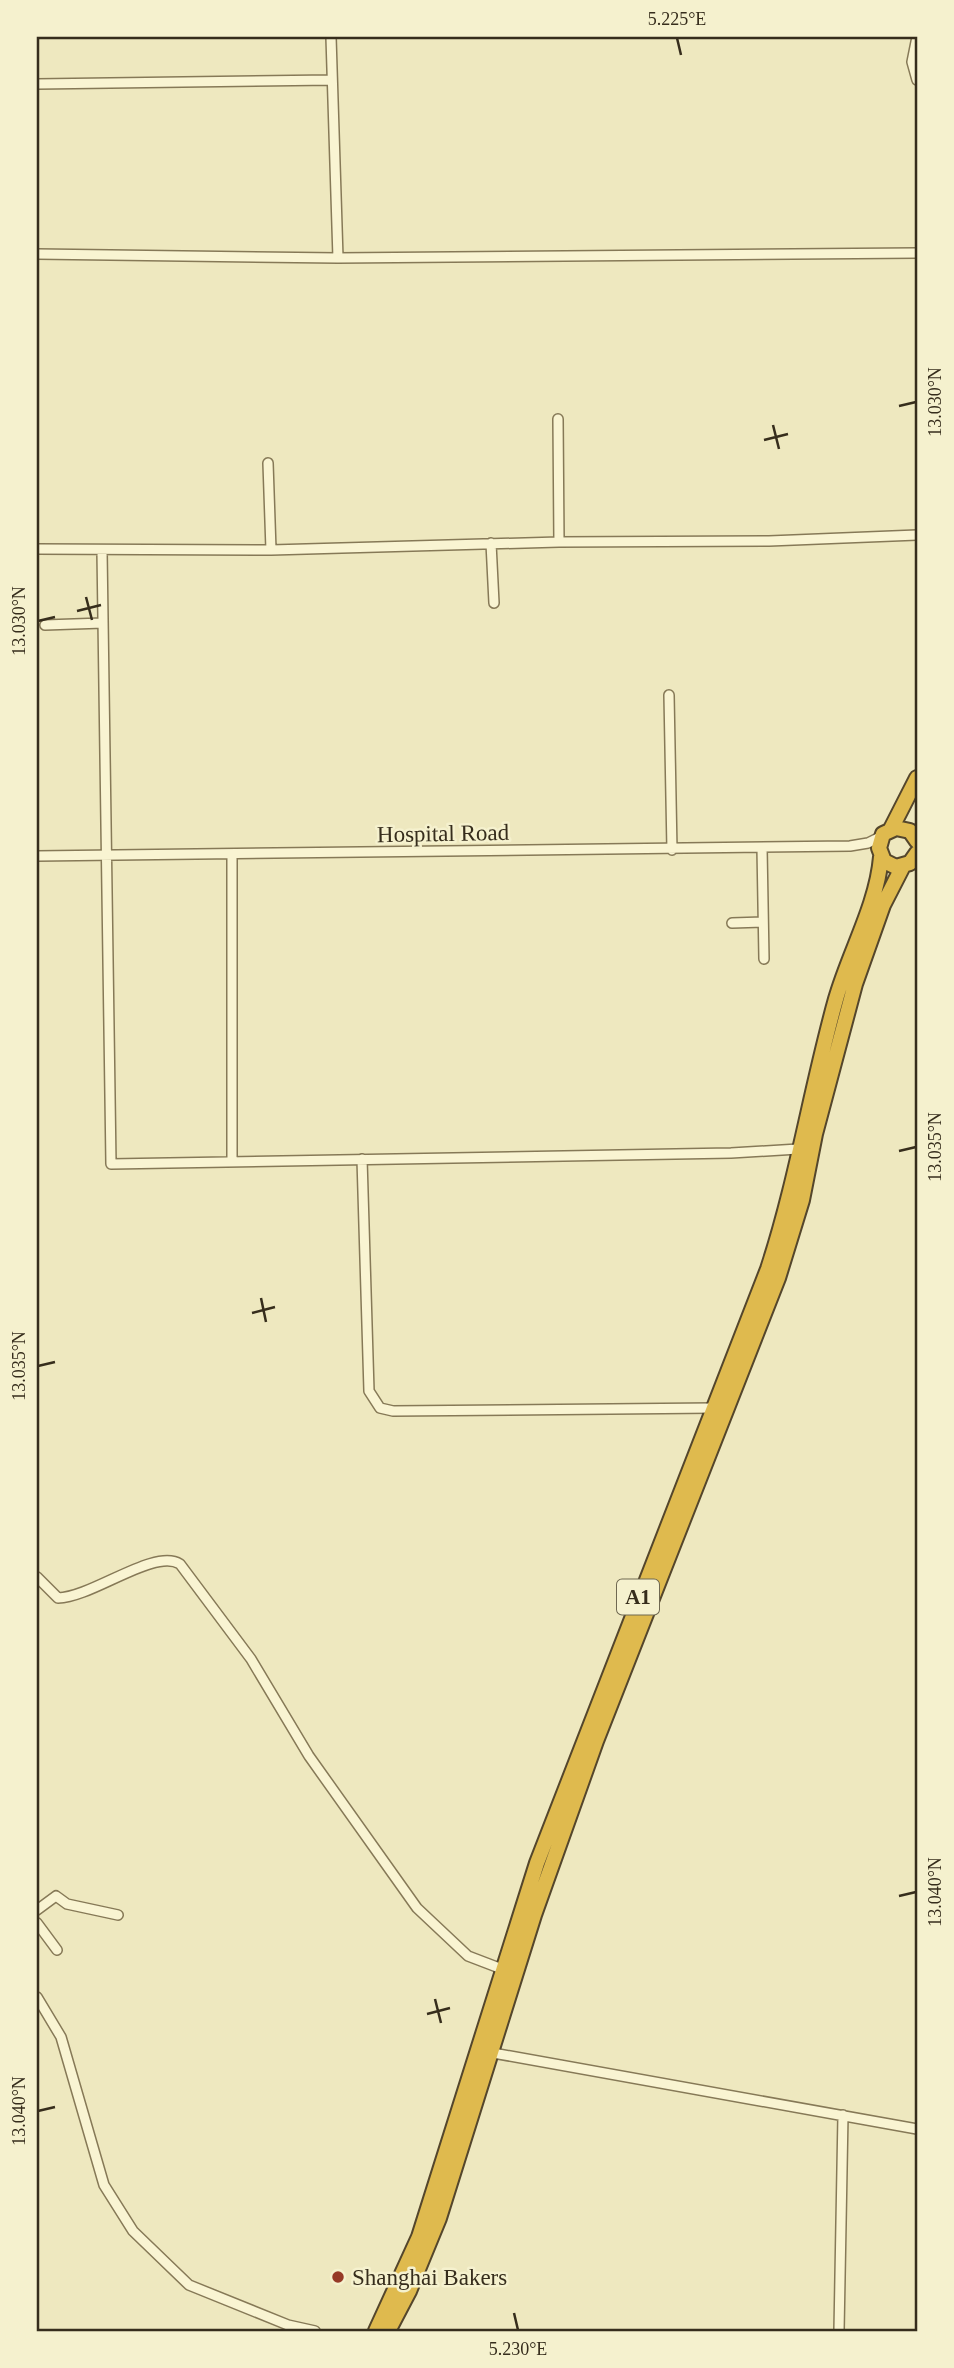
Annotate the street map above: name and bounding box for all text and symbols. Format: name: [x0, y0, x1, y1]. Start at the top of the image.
text: 5.225°E: [648, 9, 706, 29]
text: 13.030°N: [925, 367, 945, 437]
text: 13.030°N: [9, 586, 29, 656]
street label: Hospital Road: [377, 820, 510, 847]
text: 13.035°N: [925, 1112, 945, 1182]
text: 13.035°N: [9, 1331, 29, 1401]
road number: A1: [617, 1580, 659, 1614]
text: 13.040°N: [925, 1857, 945, 1927]
text: 13.040°N: [9, 2076, 29, 2146]
place label: Shanghai Bakers: [352, 2265, 507, 2290]
marker: Shanghai Bakers: [330, 2269, 346, 2285]
text: 5.230°E: [489, 2339, 547, 2359]

